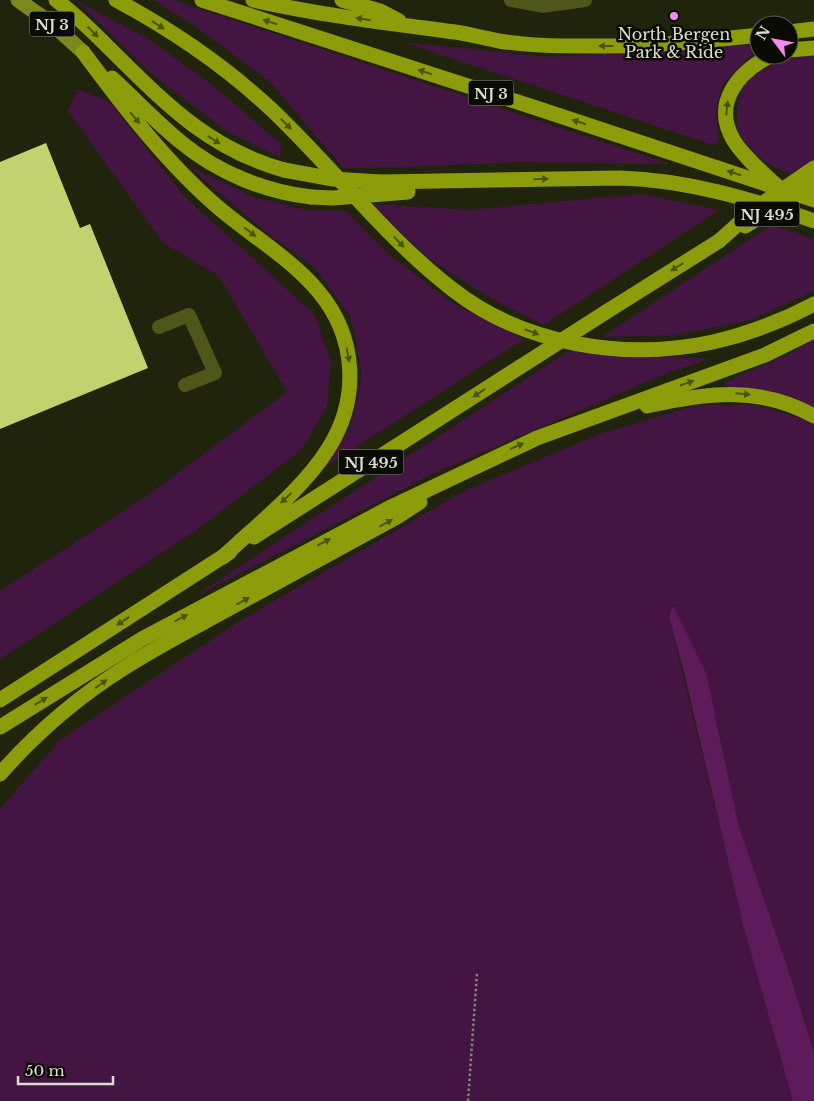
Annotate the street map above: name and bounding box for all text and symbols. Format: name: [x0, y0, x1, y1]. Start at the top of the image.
marker: North Bergen Park & Ride: [668, 10, 680, 22]
road number: NJ 3: [30, 12, 74, 36]
one-way arrow: [355, 15, 371, 23]
north arrow: [749, 15, 799, 65]
one-way arrow: [262, 18, 277, 26]
one-way arrow: [152, 20, 165, 30]
text: N: [752, 23, 774, 43]
place label: North Bergen Park & Ride: [618, 24, 730, 62]
one-way arrow: [86, 26, 98, 38]
one-way arrow: [598, 42, 614, 50]
one-way arrow: [417, 67, 432, 75]
road number: NJ 3: [468, 80, 514, 106]
one-way arrow: [723, 99, 731, 115]
one-way arrow: [129, 111, 140, 124]
one-way arrow: [280, 118, 292, 130]
one-way arrow: [572, 118, 587, 125]
one-way arrow: [207, 135, 220, 144]
one-way arrow: [726, 169, 741, 176]
one-way arrow: [533, 175, 549, 183]
road number: NJ 495: [734, 202, 800, 226]
one-way arrow: [243, 227, 256, 238]
one-way arrow: [393, 235, 405, 247]
one-way arrow: [671, 262, 684, 271]
one-way arrow: [525, 328, 540, 336]
one-way arrow: [345, 348, 353, 364]
one-way arrow: [679, 379, 694, 386]
one-way arrow: [472, 389, 486, 398]
one-way arrow: [735, 391, 751, 399]
one-way arrow: [510, 441, 524, 449]
road number: NJ 495: [338, 450, 404, 474]
one-way arrow: [280, 492, 292, 504]
one-way arrow: [379, 519, 393, 527]
one-way arrow: [317, 538, 332, 546]
one-way arrow: [236, 597, 251, 605]
one-way arrow: [174, 614, 188, 622]
one-way arrow: [116, 617, 129, 626]
one-way arrow: [94, 679, 108, 689]
one-way arrow: [35, 696, 48, 706]
scale bar: [18, 1054, 112, 1086]
text: 50 m: [25, 1061, 65, 1080]

